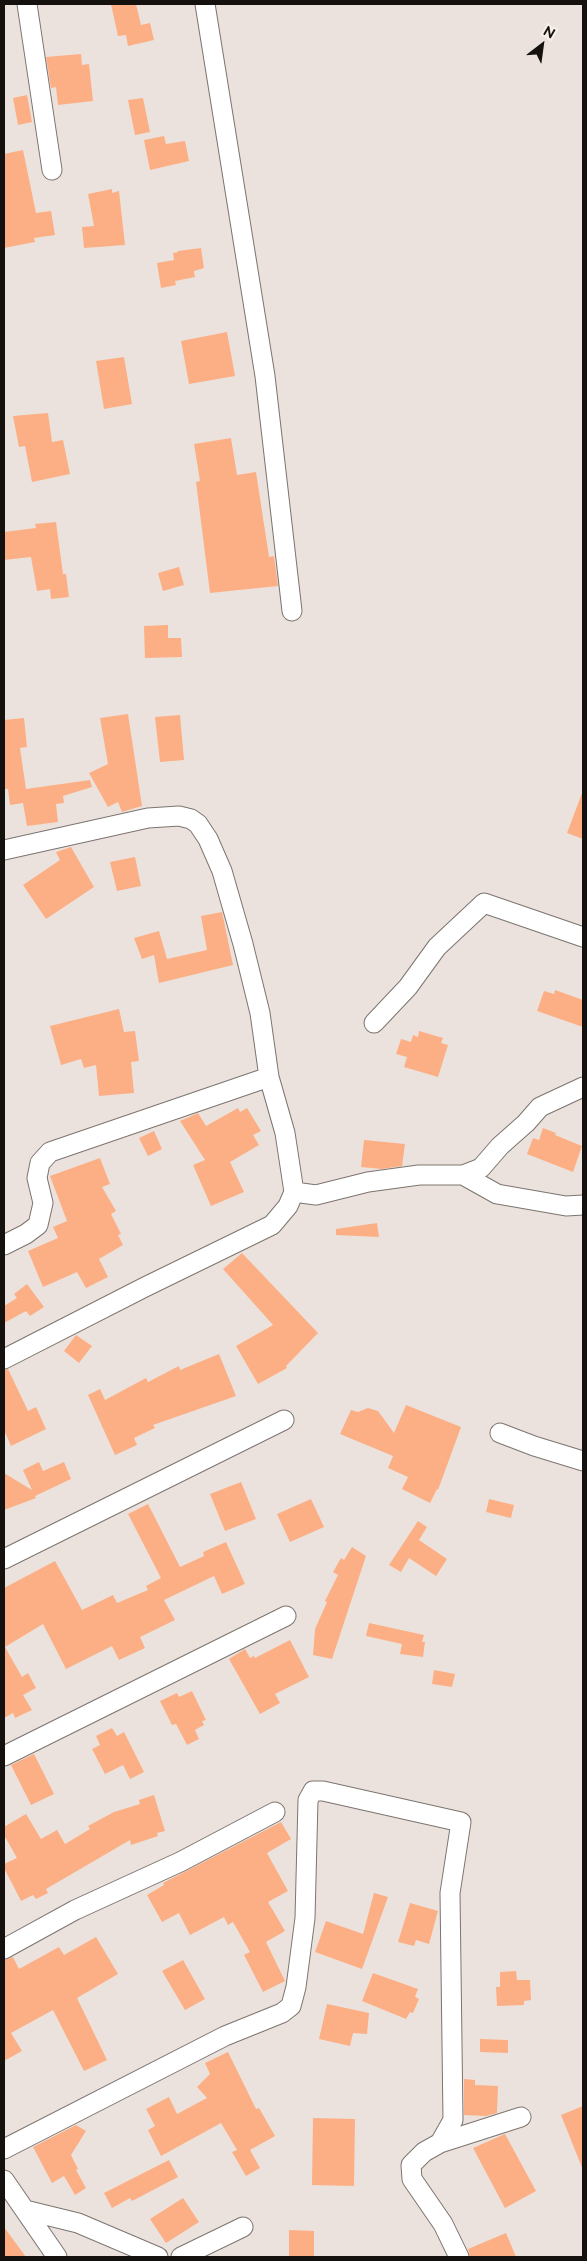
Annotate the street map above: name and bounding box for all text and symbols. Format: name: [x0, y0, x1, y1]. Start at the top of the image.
north arrow: [517, 20, 567, 70]
text: N: [541, 22, 558, 42]

